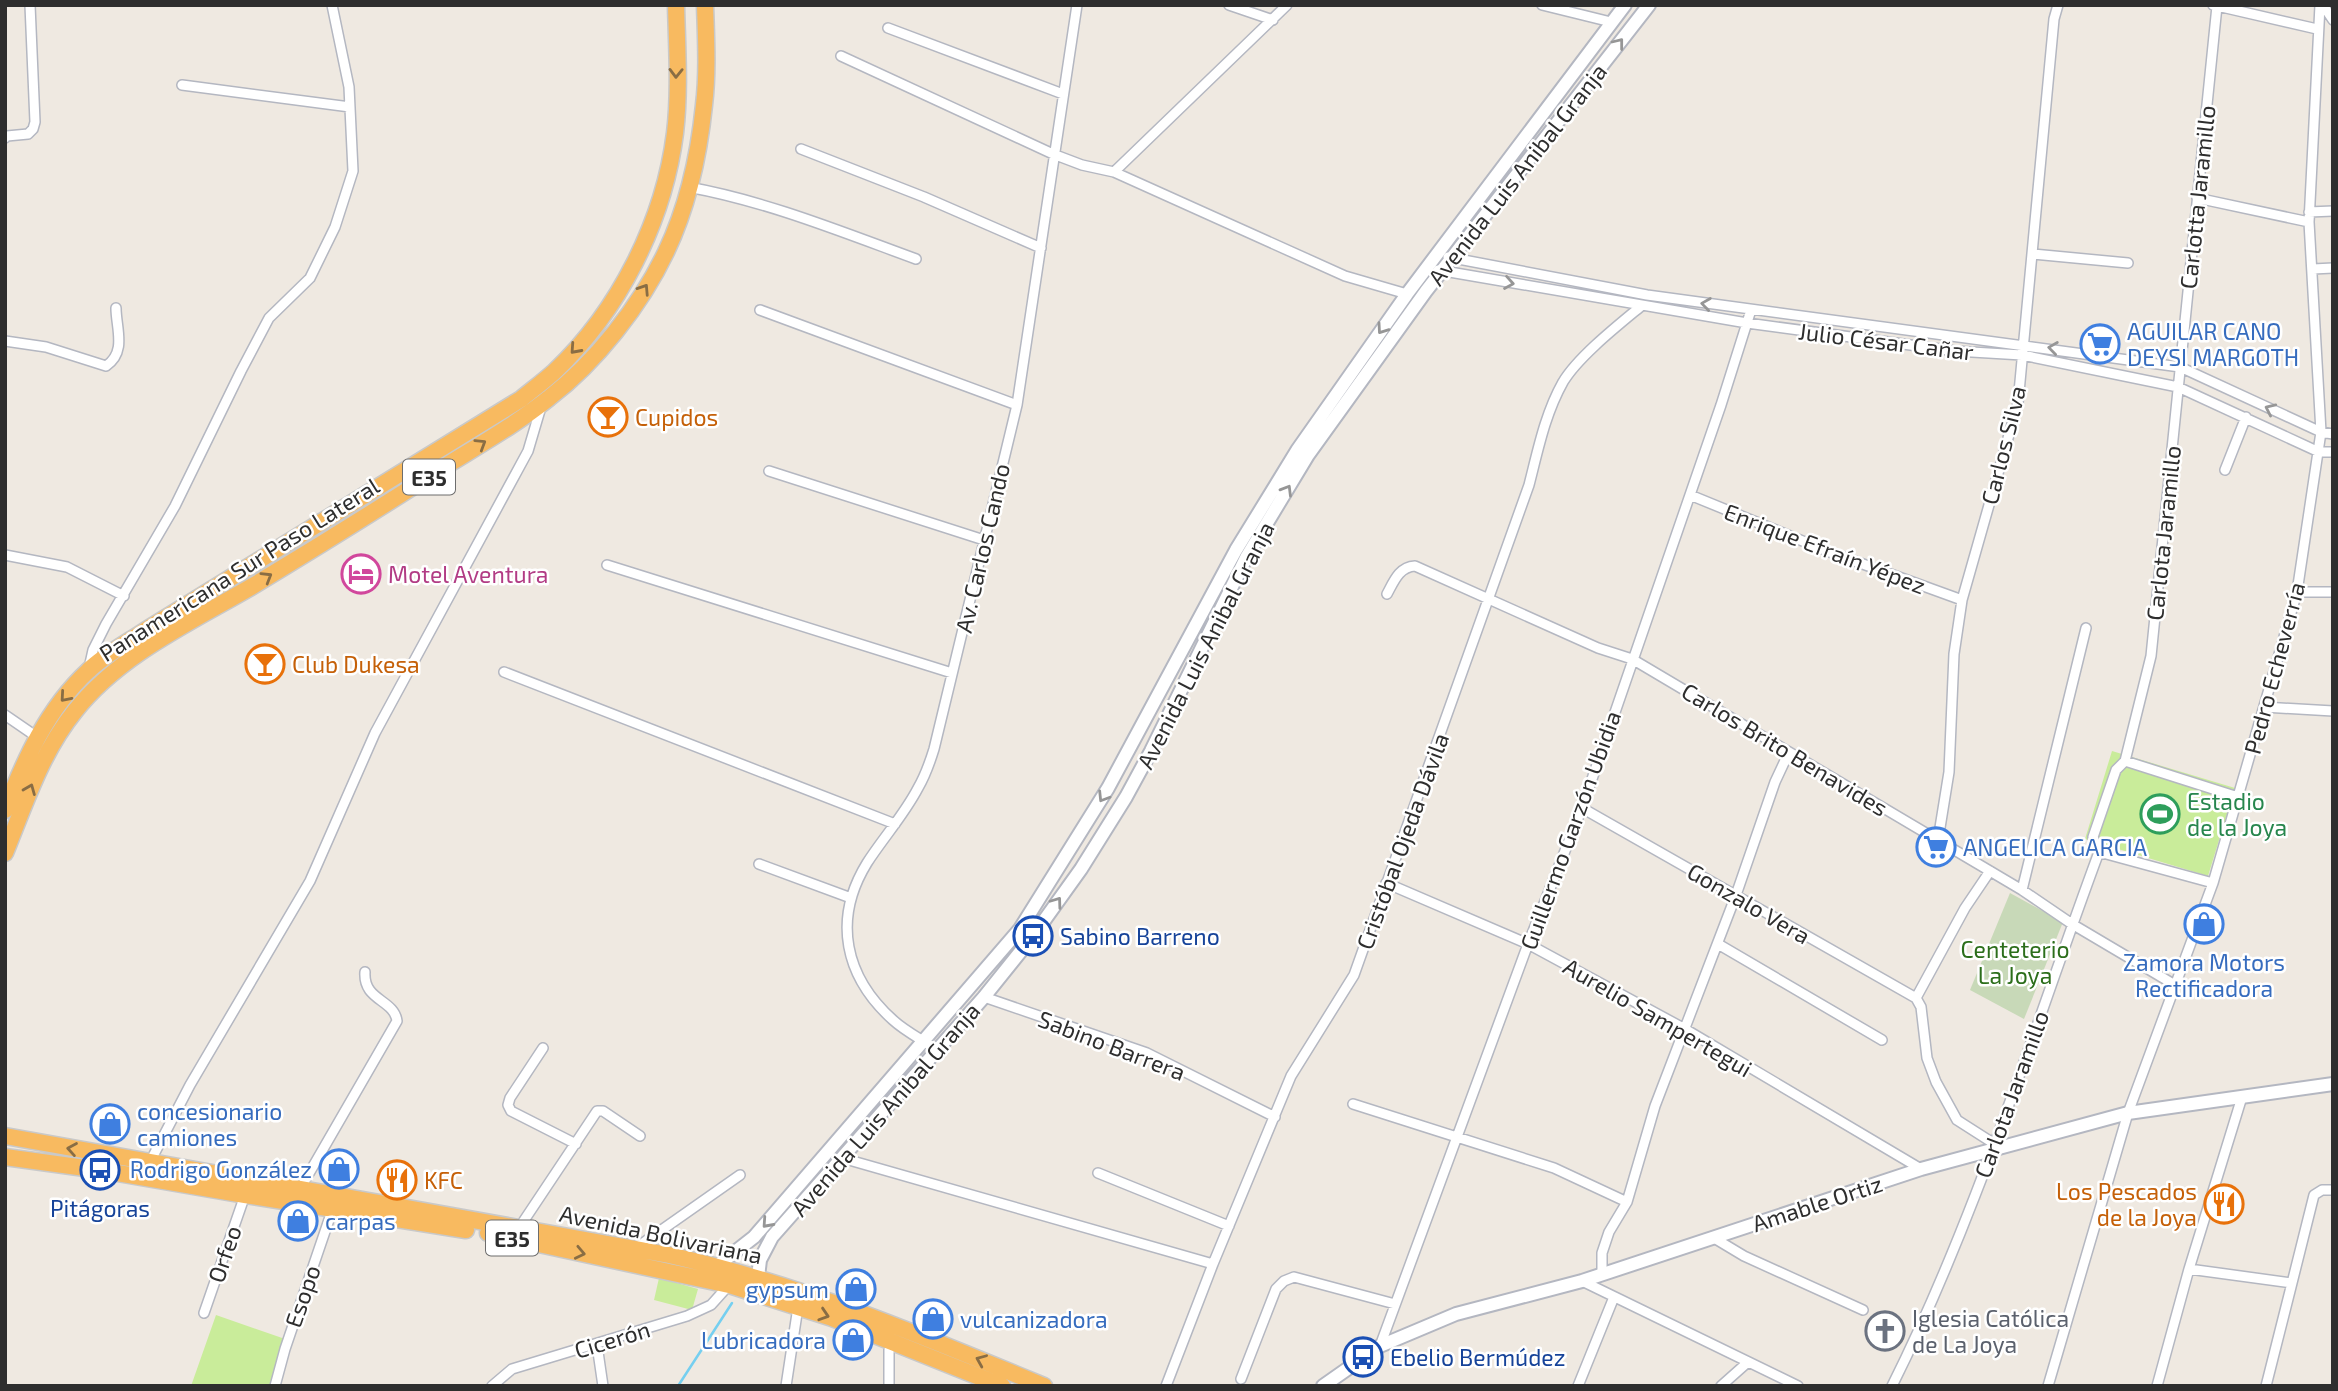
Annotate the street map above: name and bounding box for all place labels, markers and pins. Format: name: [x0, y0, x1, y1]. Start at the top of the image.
place label: AGUILAR CANO DEYSI MARGOTH: [2127, 317, 2299, 371]
supermarket icon: AGUILAR CANO DEYSI MARGOTH: [2079, 323, 2121, 365]
bar icon: Cupidos: [587, 396, 629, 438]
place label: Cupidos: [635, 403, 718, 431]
hotel icon: Motel Aventura: [340, 553, 382, 595]
place label: Motel Aventura: [388, 560, 549, 588]
bar icon: Club Dukesa: [244, 643, 286, 685]
place label: Club Dukesa: [292, 650, 420, 678]
place label: Estadio de la Joya: [2187, 787, 2287, 841]
sports icon: Estadio de la Joya: [2139, 793, 2181, 835]
supermarket icon: ANGELICA GARCIA: [1915, 826, 1957, 868]
place label: ANGELICA GARCIA: [1963, 833, 2148, 861]
shop icon: Zamora Motors Rectificadora: [2183, 903, 2225, 945]
bus stop icon: Sabino Barreno: [1012, 915, 1054, 957]
place label: Sabino Barreno: [1060, 922, 1220, 950]
place label: Zamora Motors Rectificadora: [2123, 948, 2285, 1002]
place label: concesionario camiones: [137, 1097, 282, 1151]
shop icon: concesionario camiones: [89, 1103, 131, 1145]
shop icon: Rodrigo González: [318, 1148, 360, 1190]
bus stop icon: Pitágoras: [79, 1149, 121, 1191]
place label: Rodrigo González: [130, 1155, 312, 1183]
restaurant icon: KFC: [376, 1159, 418, 1201]
place label: KFC: [424, 1166, 463, 1194]
place label: Los Pescados de la Joya: [2056, 1177, 2197, 1231]
restaurant icon: Los Pescados de la Joya: [2203, 1183, 2245, 1225]
place label: Pitágoras: [50, 1194, 150, 1222]
shop icon: carpas: [277, 1200, 319, 1242]
place label: carpas: [325, 1207, 396, 1235]
shop icon: gypsum: [835, 1268, 877, 1310]
place label: gypsum: [746, 1275, 829, 1303]
shop icon: vulcanizadora: [912, 1298, 954, 1340]
place label: Iglesia Católica de La Joya: [1912, 1304, 2069, 1358]
place label: vulcanizadora: [960, 1305, 1108, 1333]
church icon: Iglesia Católica de La Joya: [1864, 1310, 1906, 1352]
shop icon: Lubricadora: [832, 1319, 874, 1361]
place label: Lubricadora: [701, 1326, 826, 1354]
bus stop icon: Ebelio Bermúdez: [1342, 1336, 1384, 1378]
place label: Ebelio Bermúdez: [1390, 1343, 1565, 1371]

